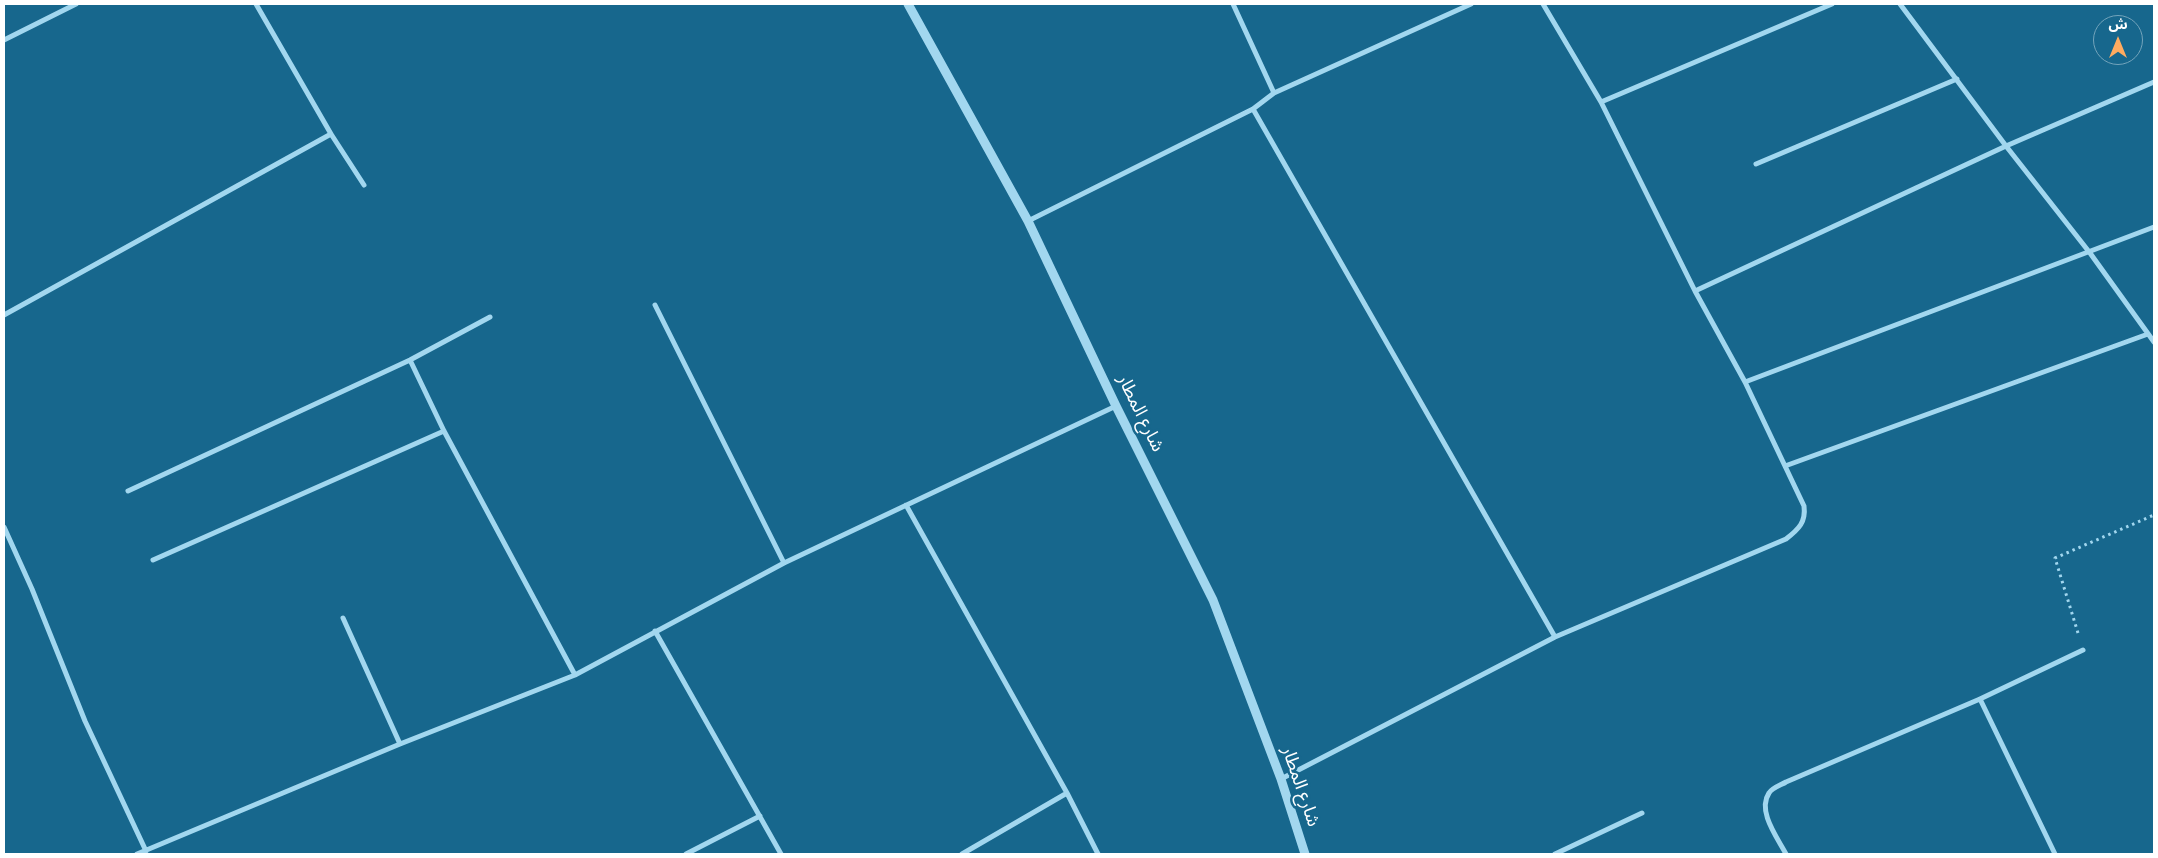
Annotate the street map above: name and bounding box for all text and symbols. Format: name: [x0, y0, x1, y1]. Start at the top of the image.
north arrow: [2093, 15, 2143, 65]
text: ش: [2108, 17, 2128, 34]
street label: شارع المطار: [1111, 372, 1167, 456]
street label: شارع المطار: [1275, 744, 1323, 830]

